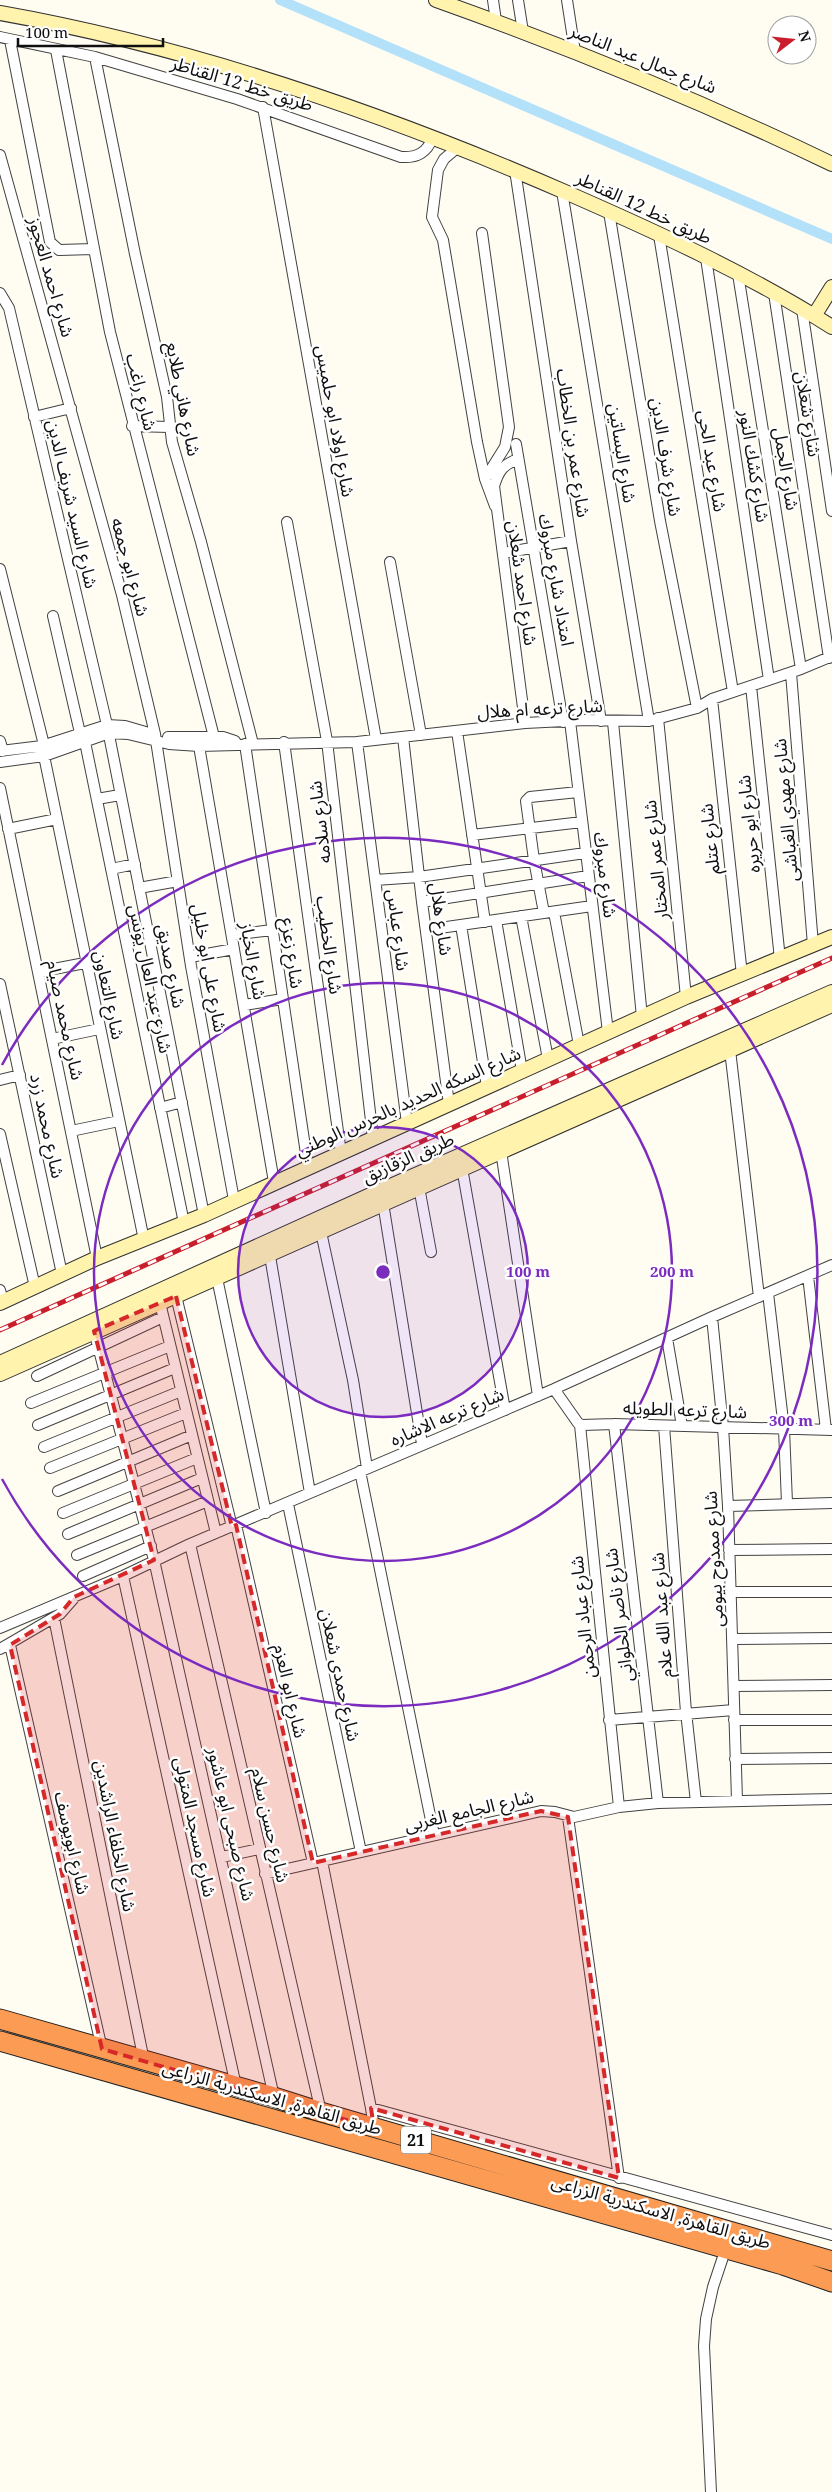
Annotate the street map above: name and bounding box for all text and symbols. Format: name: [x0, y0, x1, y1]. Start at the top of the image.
scale bar: [18, 15, 162, 47]
north arrow: [767, 15, 817, 65]
street label: شارع جمال عبد الناصر: [564, 17, 720, 101]
text: 100 m: [25, 22, 68, 42]
text: N: [794, 28, 816, 44]
street label: طريق خط 12 القناطر: [168, 50, 316, 116]
street label: طريق خط 12 القناطر: [572, 165, 716, 249]
street label: شارع احمد العجوز: [20, 213, 81, 341]
street label: شارع هاني طلايع: [158, 340, 207, 459]
street label: شارع اولاد ابو حلميس: [308, 343, 361, 499]
street label: شارع راغب: [118, 351, 163, 434]
street label: شارع عمر بن الخطاب: [549, 367, 596, 519]
street label: شارع شعلان: [787, 369, 828, 459]
street label: شارع شرف الدين: [643, 396, 688, 518]
street label: شارع البساتين: [600, 401, 643, 505]
street label: شارع كشك النور: [731, 407, 776, 524]
street label: شارع عبد الحى: [690, 408, 733, 514]
street label: شارع السيد شريف الدين: [39, 417, 104, 591]
street label: شارع الجمل: [766, 426, 805, 513]
street label: امتداد شارع مبروك: [531, 512, 580, 648]
street label: شارع ابو جمعه: [103, 515, 156, 620]
street label: شارع احمد شعلان: [499, 519, 544, 647]
street label: شارع ترعه ام هلال: [477, 693, 603, 726]
street label: شارع مهدي الغباشى: [767, 737, 806, 883]
street label: شارع ابو حريره: [731, 774, 768, 874]
street label: شارع سلامه: [302, 779, 339, 865]
street label: شارع عمر المختار: [637, 799, 676, 922]
street label: شارع عتلم: [693, 802, 728, 876]
street label: شارع مبروك: [586, 831, 623, 920]
street label: شارع هلال: [422, 881, 459, 957]
street label: شارع عباس: [379, 888, 416, 972]
street label: شارع الخطيب: [308, 894, 349, 996]
street label: شارع عبد العال يونس: [121, 902, 178, 1056]
street label: شارع على ابو خليل: [184, 902, 233, 1035]
street label: شارع زعزع: [273, 916, 310, 990]
street label: شارع الخباز: [232, 919, 273, 1002]
street label: شارع صديق: [149, 922, 192, 1011]
street label: شارع التعاون: [86, 948, 131, 1042]
street label: شارع محمد صيام: [39, 958, 90, 1083]
street label: شارع السكه الحديد بالحرس الوطني: [291, 1040, 525, 1165]
street label: شارع محمد زرد: [22, 1071, 71, 1181]
street label: طريق الزقازيق: [358, 1126, 457, 1188]
text: 100 m: [506, 1261, 550, 1281]
text: 200 m: [650, 1261, 694, 1281]
centre of rings: [374, 1263, 392, 1281]
street label: شارع ترعه الاشاره: [386, 1381, 508, 1454]
street label: شارع ترعه الطويله: [623, 1395, 747, 1426]
text: 300 m: [769, 1410, 813, 1430]
street label: شارع ممدوح بيومى: [697, 1490, 732, 1628]
street label: شارع ناصر الحلواني: [598, 1546, 641, 1683]
street label: شارع عبد الله علام: [645, 1551, 680, 1679]
street label: شارع عباد الرحمن: [564, 1554, 603, 1680]
street label: شارع حمدى شعلان: [312, 1606, 367, 1744]
street label: شارع ابو العزم: [266, 1642, 313, 1741]
street label: شارع صبحى ابو عاشور: [199, 1743, 261, 1904]
street label: شارع مسجد المتولى: [166, 1754, 223, 1900]
street label: شارع الخلفاء الراشدين: [87, 1758, 142, 1914]
street label: شارع حسن سلام: [243, 1765, 296, 1885]
street label: شارع الجامع الغربى: [402, 1783, 537, 1840]
street label: شارع ابويوسف: [47, 1789, 96, 1897]
street label: طريق القاهرة, الاسكندرية الزراعى: [160, 2054, 385, 2140]
road number: 21: [401, 2126, 431, 2154]
street label: طريق القاهرة, الاسكندرية الزراعى: [549, 2168, 774, 2254]

